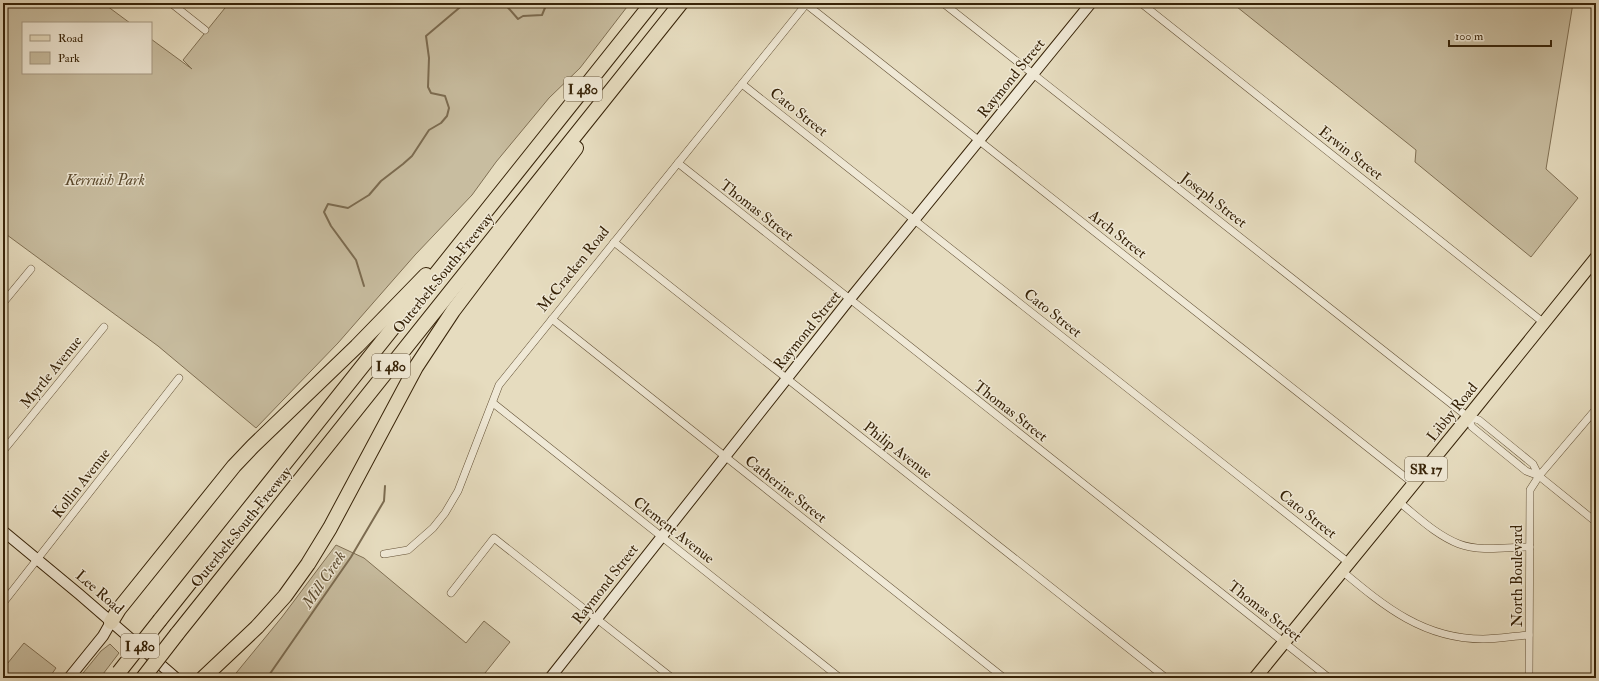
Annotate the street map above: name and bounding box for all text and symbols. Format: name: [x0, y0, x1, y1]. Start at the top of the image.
legend: [22, 22, 152, 74]
scale bar: [1449, 22, 1551, 48]
text: 100 m: [1455, 29, 1484, 44]
text: Road: [58, 31, 83, 46]
street label: Raymond Street: [974, 35, 1049, 122]
text: Park: [58, 51, 80, 66]
road number: I 480: [564, 77, 602, 101]
street label: Cato Street: [766, 84, 832, 141]
street label: Erwin Street: [1315, 122, 1387, 185]
street label: Joseph Street: [1175, 168, 1251, 233]
park label: Kerruish Park: [64, 171, 145, 190]
street label: Thomas Street: [716, 176, 798, 245]
street label: Arch Street: [1084, 205, 1151, 263]
street label: Outerbelt South Freeway: [389, 209, 498, 338]
street label: McCracken Road: [533, 222, 614, 316]
street label: Cato Street: [1020, 285, 1086, 342]
street label: Raymond Street: [770, 287, 845, 374]
street label: Myrtle Avenue: [16, 332, 86, 412]
road number: I 480: [372, 354, 410, 378]
street label: Thomas Street: [970, 377, 1052, 446]
street label: Libby Road: [1423, 378, 1482, 446]
street label: Philip Avenue: [859, 417, 936, 484]
street label: Kollin Avenue: [48, 445, 115, 522]
street label: Catherine Street: [741, 451, 831, 527]
road number: SR 17: [1405, 457, 1447, 481]
street label: Outerbelt South Freeway: [187, 463, 296, 592]
street label: Cato Street: [1275, 486, 1341, 543]
street label: Clement Avenue: [629, 493, 718, 568]
street label: North Boulevard: [1508, 524, 1527, 627]
street label: Raymond Street: [568, 540, 643, 628]
water label: Mill Creek: [297, 547, 350, 613]
street label: Lee Road: [72, 566, 128, 619]
street label: Thomas Street: [1224, 577, 1306, 646]
road number: I 480: [121, 634, 159, 658]

